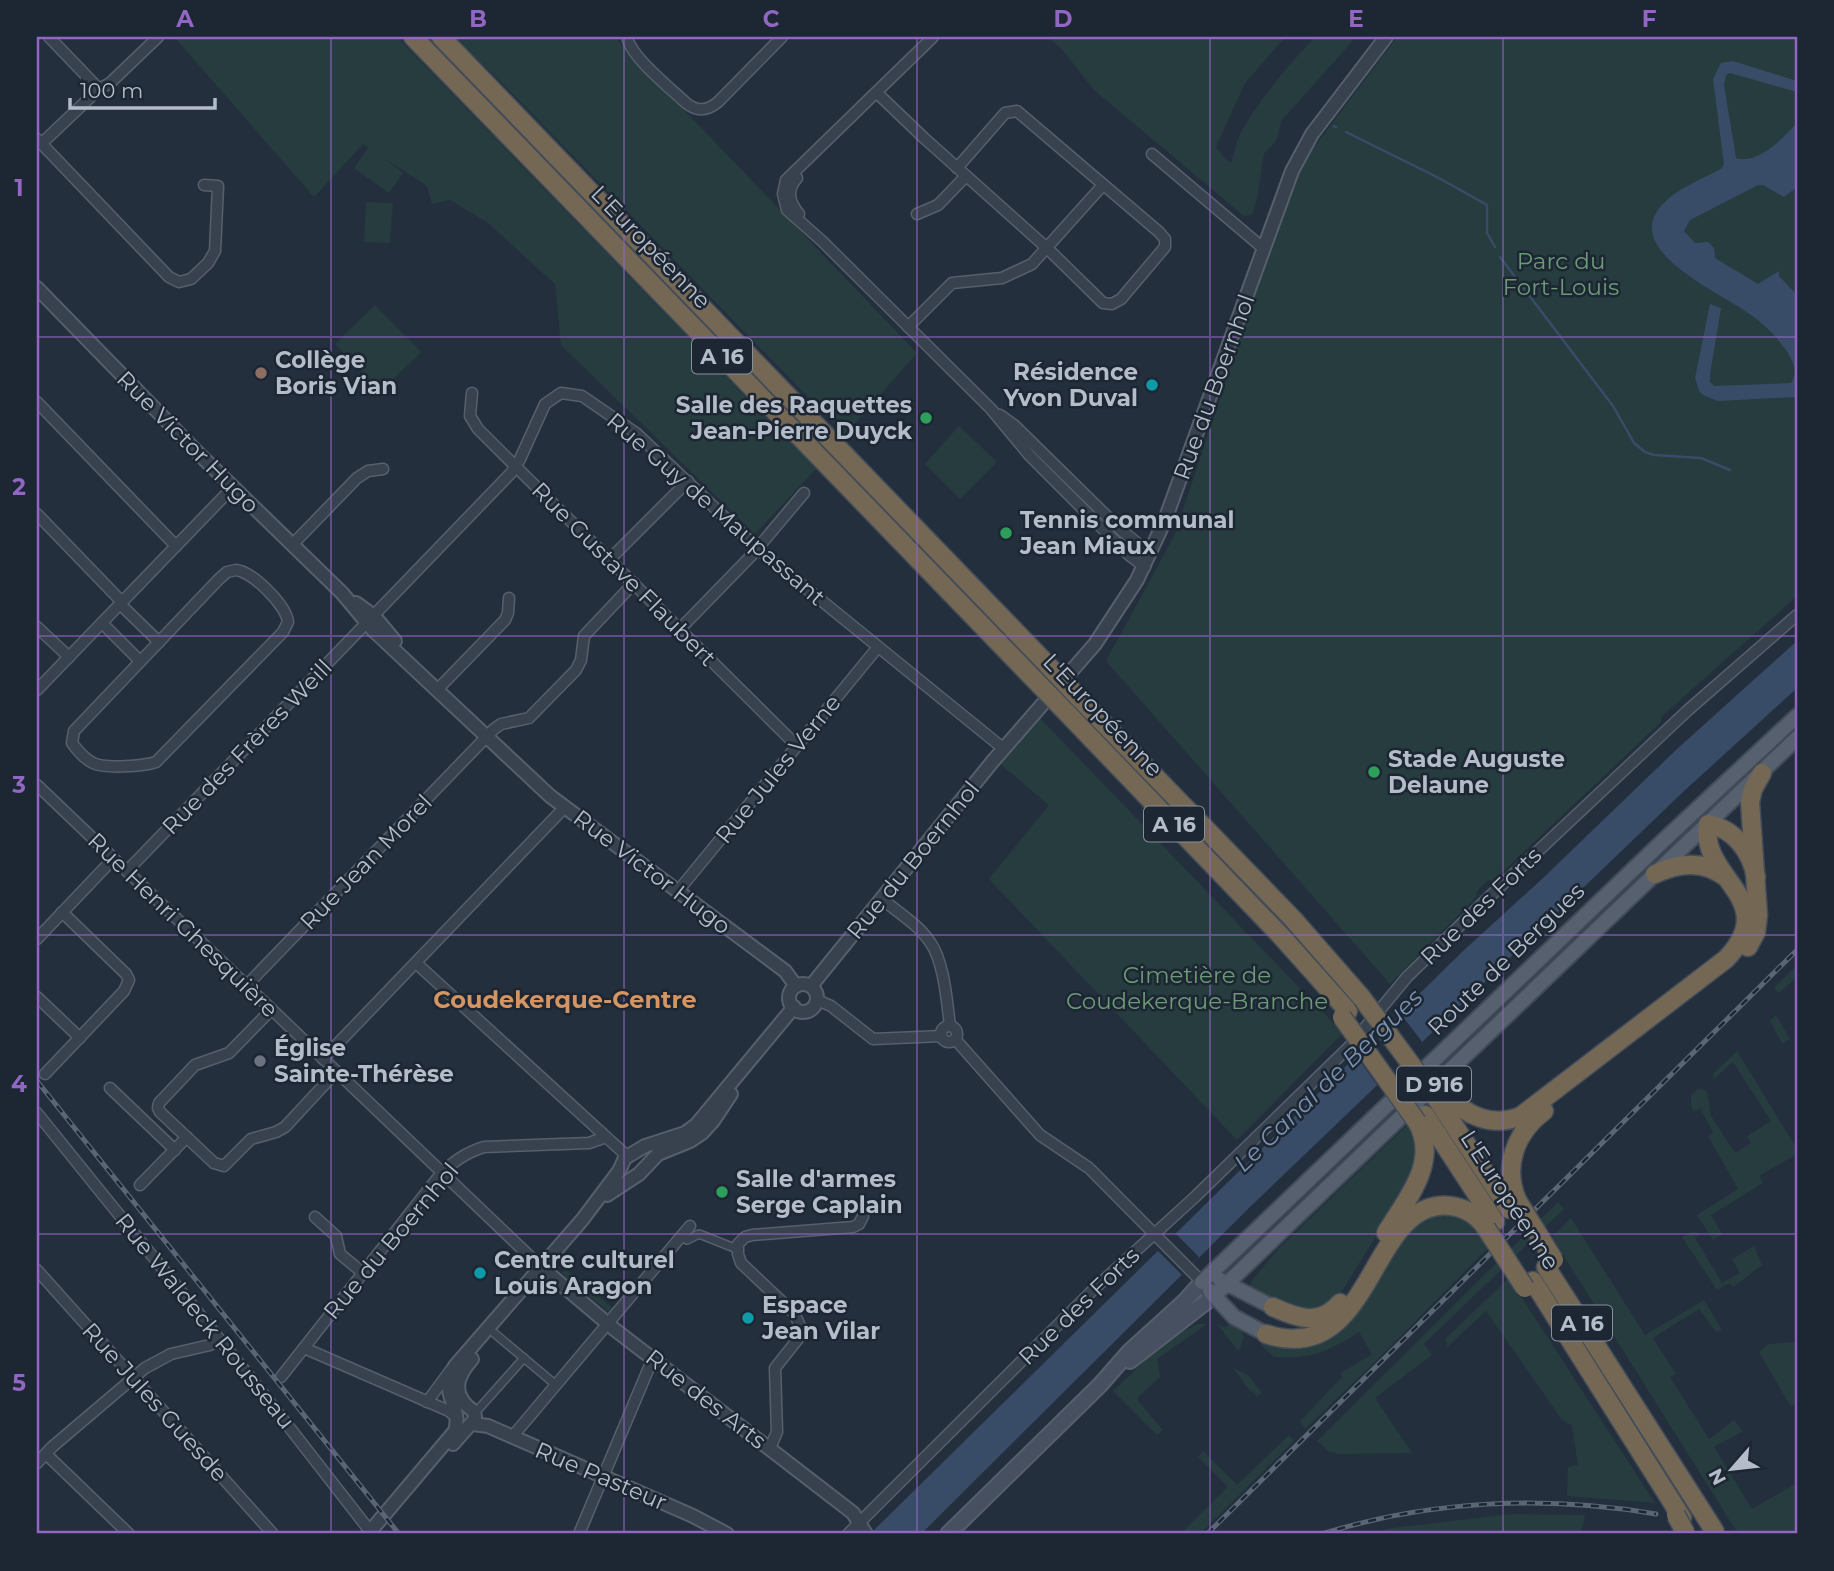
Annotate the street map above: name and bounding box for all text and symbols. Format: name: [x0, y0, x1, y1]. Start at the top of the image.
text: A: [175, 5, 194, 33]
text: B: [469, 5, 487, 33]
text: C: [763, 5, 780, 33]
text: D: [1054, 5, 1073, 33]
text: E: [1348, 5, 1364, 33]
text: F: [1642, 5, 1657, 33]
scale bar: [70, 66, 215, 110]
text: 100 m: [80, 78, 143, 103]
text: 1: [14, 174, 24, 202]
street label: L'Européenne: [585, 180, 717, 314]
park label: Parc du Fort-Louis: [1503, 247, 1619, 301]
street label: Rue du Boernhol: [1167, 290, 1261, 484]
road number: A 16: [692, 338, 752, 374]
place label: Collège Boris Vian: [275, 346, 397, 400]
place label: Résidence Yvon Duval: [1002, 358, 1138, 412]
street label: Rue Victor Hugo: [111, 365, 265, 519]
marker: Collège Boris Vian: [253, 365, 269, 381]
marker: Résidence Yvon Duval: [1144, 377, 1160, 393]
place label: Salle des Raquettes Jean-Pierre Duyck: [676, 391, 913, 445]
street label: Rue Guy de Maupassant: [601, 407, 831, 611]
marker: Salle des Raquettes Jean-Pierre Duyck: [918, 410, 934, 426]
text: 2: [12, 473, 26, 501]
street label: Rue Gustave Flaubert: [526, 476, 722, 672]
place label: Tennis communal Jean Miaux: [1019, 506, 1234, 560]
marker: Tennis communal Jean Miaux: [998, 525, 1014, 541]
street label: L'Européenne: [1037, 648, 1169, 782]
street label: Rue des Frères Weill: [156, 654, 338, 840]
street label: Rue Jules Verne: [709, 689, 847, 849]
place label: Stade Auguste Delaune: [1388, 745, 1565, 799]
marker: Stade Auguste Delaune: [1366, 764, 1382, 780]
text: 3: [11, 771, 26, 799]
street label: Rue du Boernhol: [841, 775, 985, 945]
street label: Rue Jean Morel: [294, 788, 438, 936]
street label: Rue Victor Hugo: [568, 804, 736, 940]
road number: A 16: [1144, 806, 1204, 842]
street label: Rue Henri Ghesquière: [82, 827, 284, 1023]
street label: Rue des Forts: [1415, 841, 1547, 971]
street label: Route de Bergues: [1422, 877, 1590, 1041]
park label: Cimetière de Coudekerque-Branche: [1066, 961, 1328, 1015]
water label: Le Canal de Bergues: [1228, 982, 1428, 1178]
district label: Coudekerque-Centre: [433, 985, 697, 1014]
place label: Église Sainte-Thérèse: [274, 1034, 454, 1088]
marker: Église Sainte-Thérèse: [252, 1053, 268, 1069]
road number: D 916: [1397, 1066, 1471, 1102]
text: 4: [11, 1070, 27, 1098]
street label: L'Européenne: [1455, 1125, 1565, 1275]
street label: Rue du Boernhol: [317, 1157, 465, 1325]
place label: Salle d'armes Serge Caplain: [736, 1165, 903, 1219]
marker: Salle d'armes Serge Caplain: [714, 1184, 730, 1200]
street label: Rue Waldeck Rousseau: [109, 1207, 301, 1435]
street label: Rue des Forts: [1013, 1241, 1145, 1371]
place label: Centre culturel Louis Aragon: [494, 1246, 675, 1300]
marker: Centre culturel Louis Aragon: [472, 1265, 488, 1281]
place label: Espace Jean Vilar: [761, 1291, 880, 1345]
road number: A 16: [1552, 1306, 1612, 1340]
marker: Espace Jean Vilar: [740, 1310, 756, 1326]
street label: Rue Jules Guesde: [76, 1317, 234, 1487]
street label: Rue des Arts: [640, 1343, 772, 1455]
text: 5: [12, 1369, 26, 1397]
north arrow: [1698, 1434, 1768, 1504]
street label: Rue Pasteur: [531, 1436, 671, 1516]
text: N: [1704, 1465, 1731, 1489]

